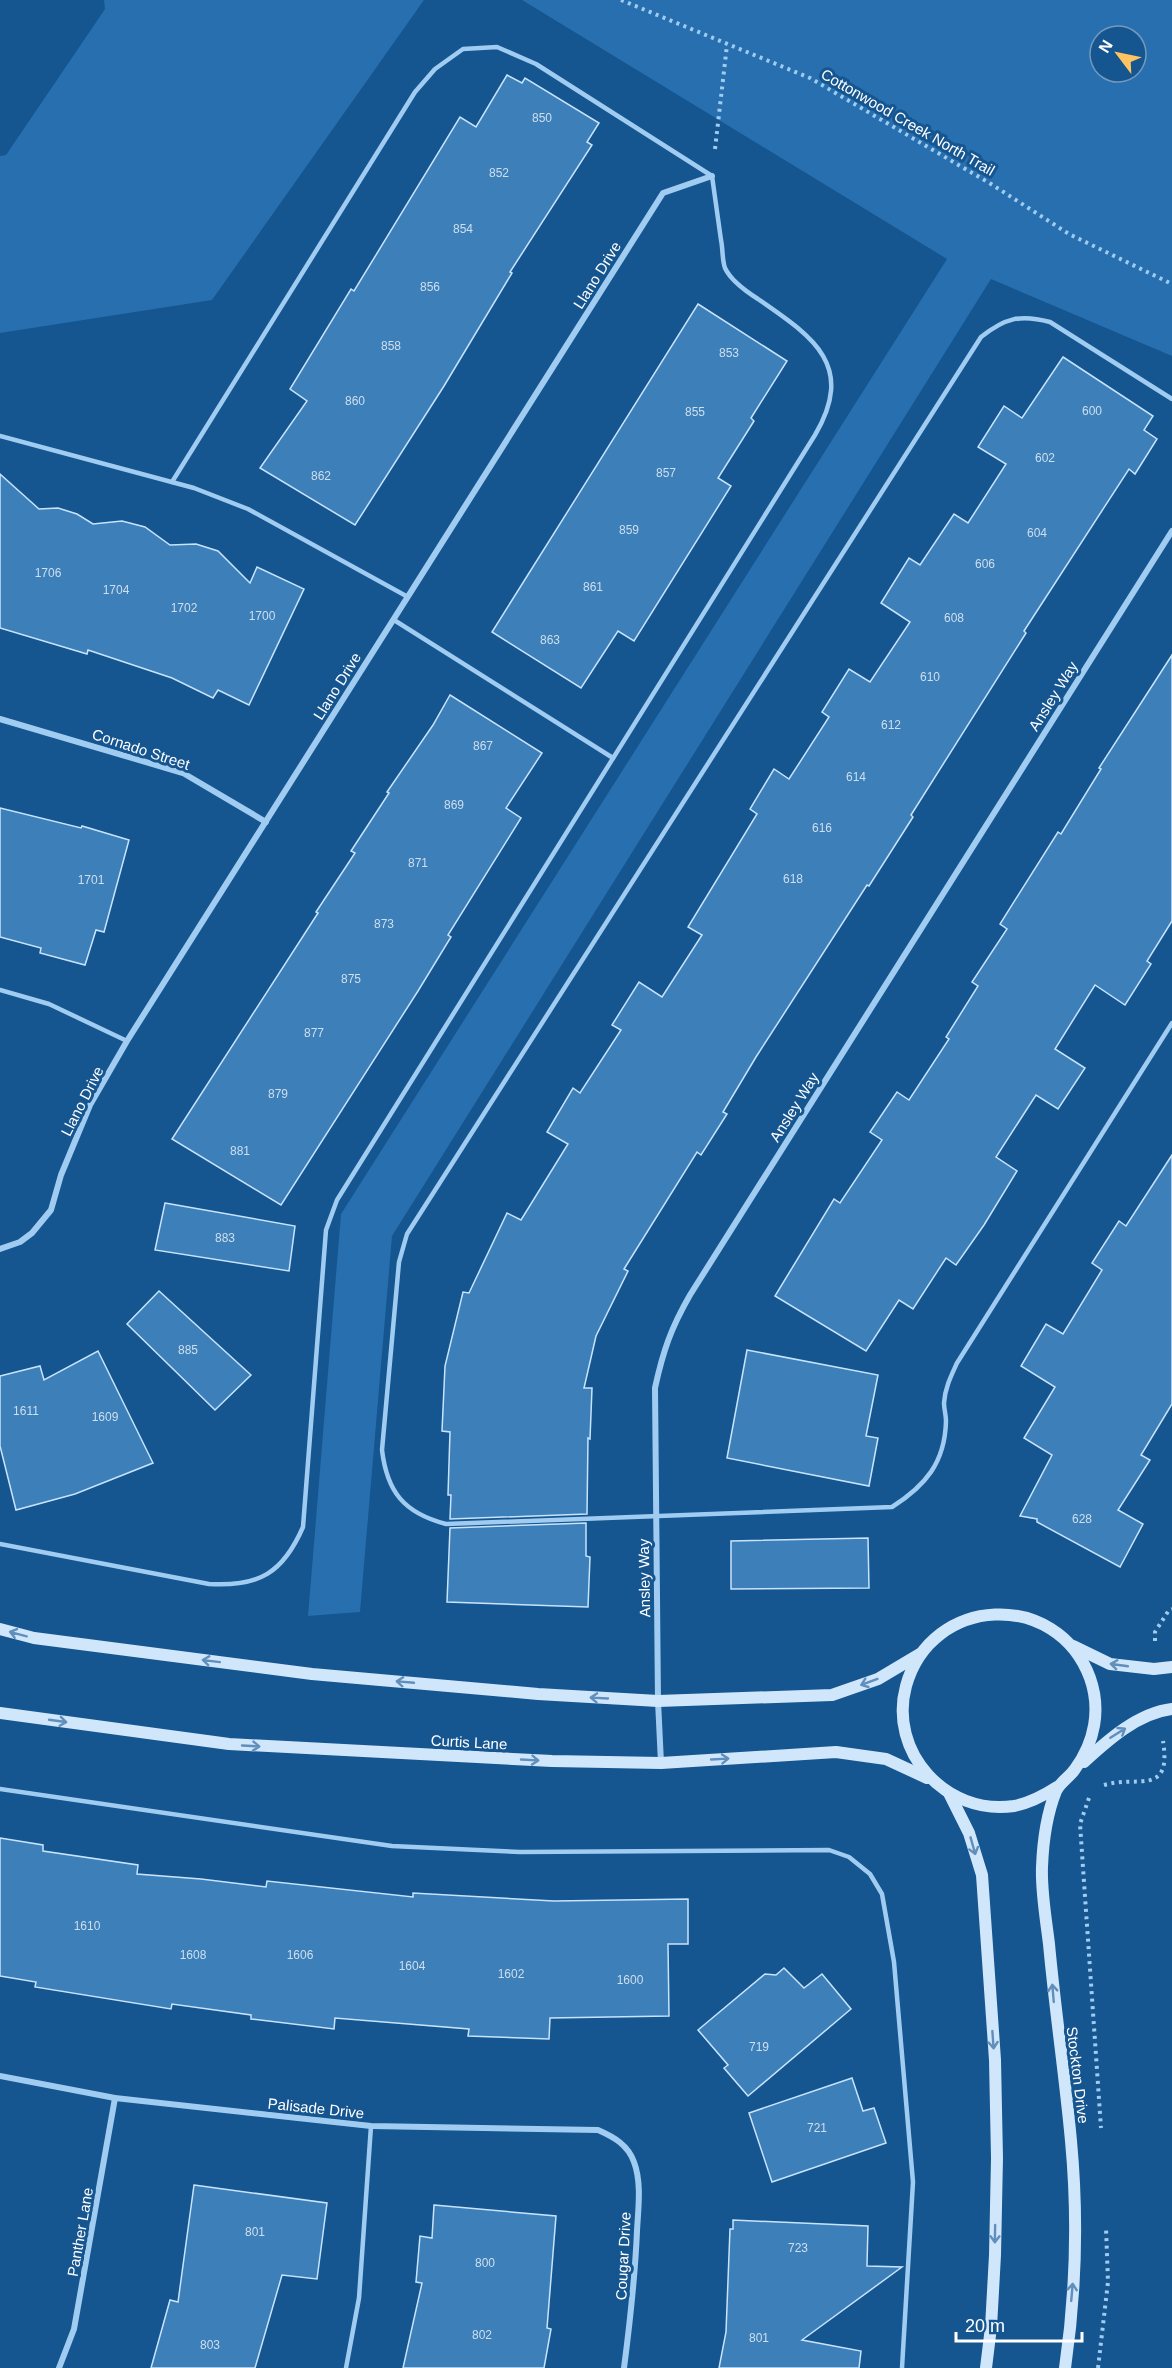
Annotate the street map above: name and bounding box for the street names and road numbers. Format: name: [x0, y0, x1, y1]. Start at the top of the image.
street label: Cottonwood Creek North Trail: [818, 65, 998, 179]
street label: Llano Drive: [570, 238, 624, 312]
street label: Llano Drive: [310, 649, 364, 723]
street label: Ansley Way: [1025, 658, 1081, 734]
street label: Cornado Street: [90, 725, 193, 773]
street label: Llano Drive: [57, 1063, 107, 1139]
street label: Ansley Way: [766, 1069, 822, 1145]
street label: Ansley Way: [635, 1538, 653, 1617]
street label: Curtis Lane: [430, 1732, 508, 1752]
street label: Stockton Drive: [1064, 2026, 1092, 2124]
street label: Palisade Drive: [267, 2094, 365, 2122]
street label: Panther Lane: [64, 2186, 96, 2278]
street label: Cougar Drive: [612, 2211, 634, 2301]

